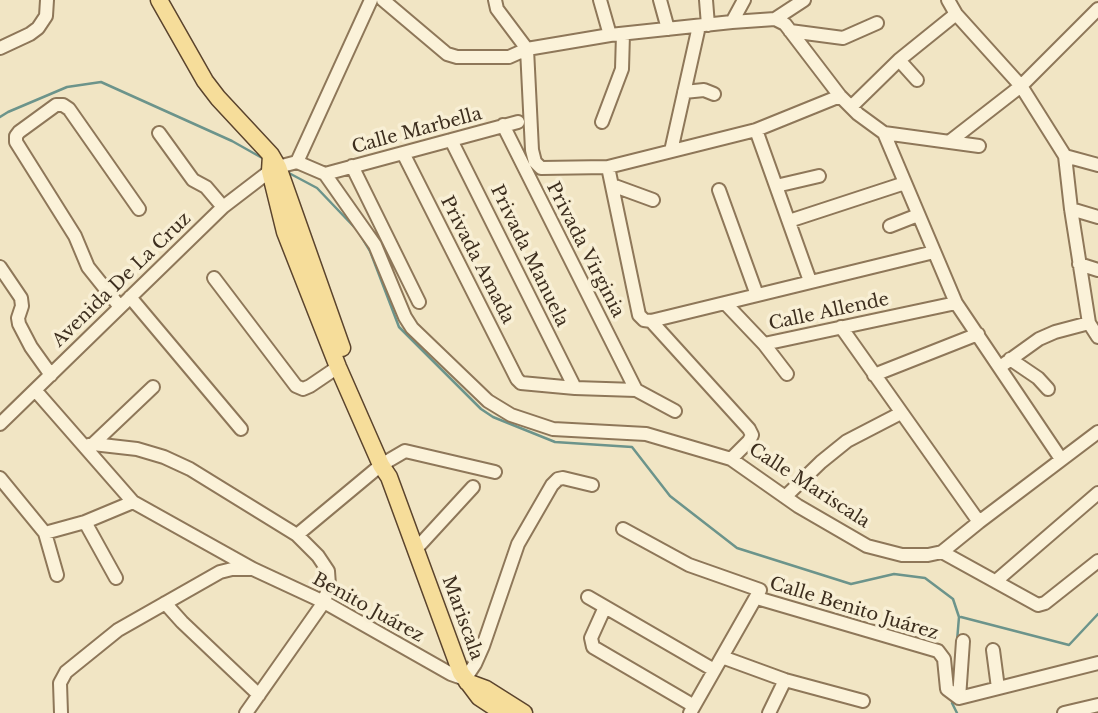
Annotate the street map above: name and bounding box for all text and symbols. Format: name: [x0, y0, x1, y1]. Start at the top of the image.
street label: Calle Marbella: [350, 103, 484, 159]
street label: Privada Virginia: [542, 179, 628, 321]
street label: Privada Manuela: [485, 181, 573, 331]
street label: Privada Amada: [436, 193, 518, 327]
street label: Avenida De La Cruz: [48, 208, 196, 352]
street label: Calle Allende: [767, 289, 891, 335]
street label: Calle Mariscala: [745, 439, 873, 533]
street label: Benito Juárez: [309, 569, 427, 647]
street label: Mariscala: [437, 573, 487, 663]
street label: Calle Benito Juárez: [767, 573, 941, 645]

